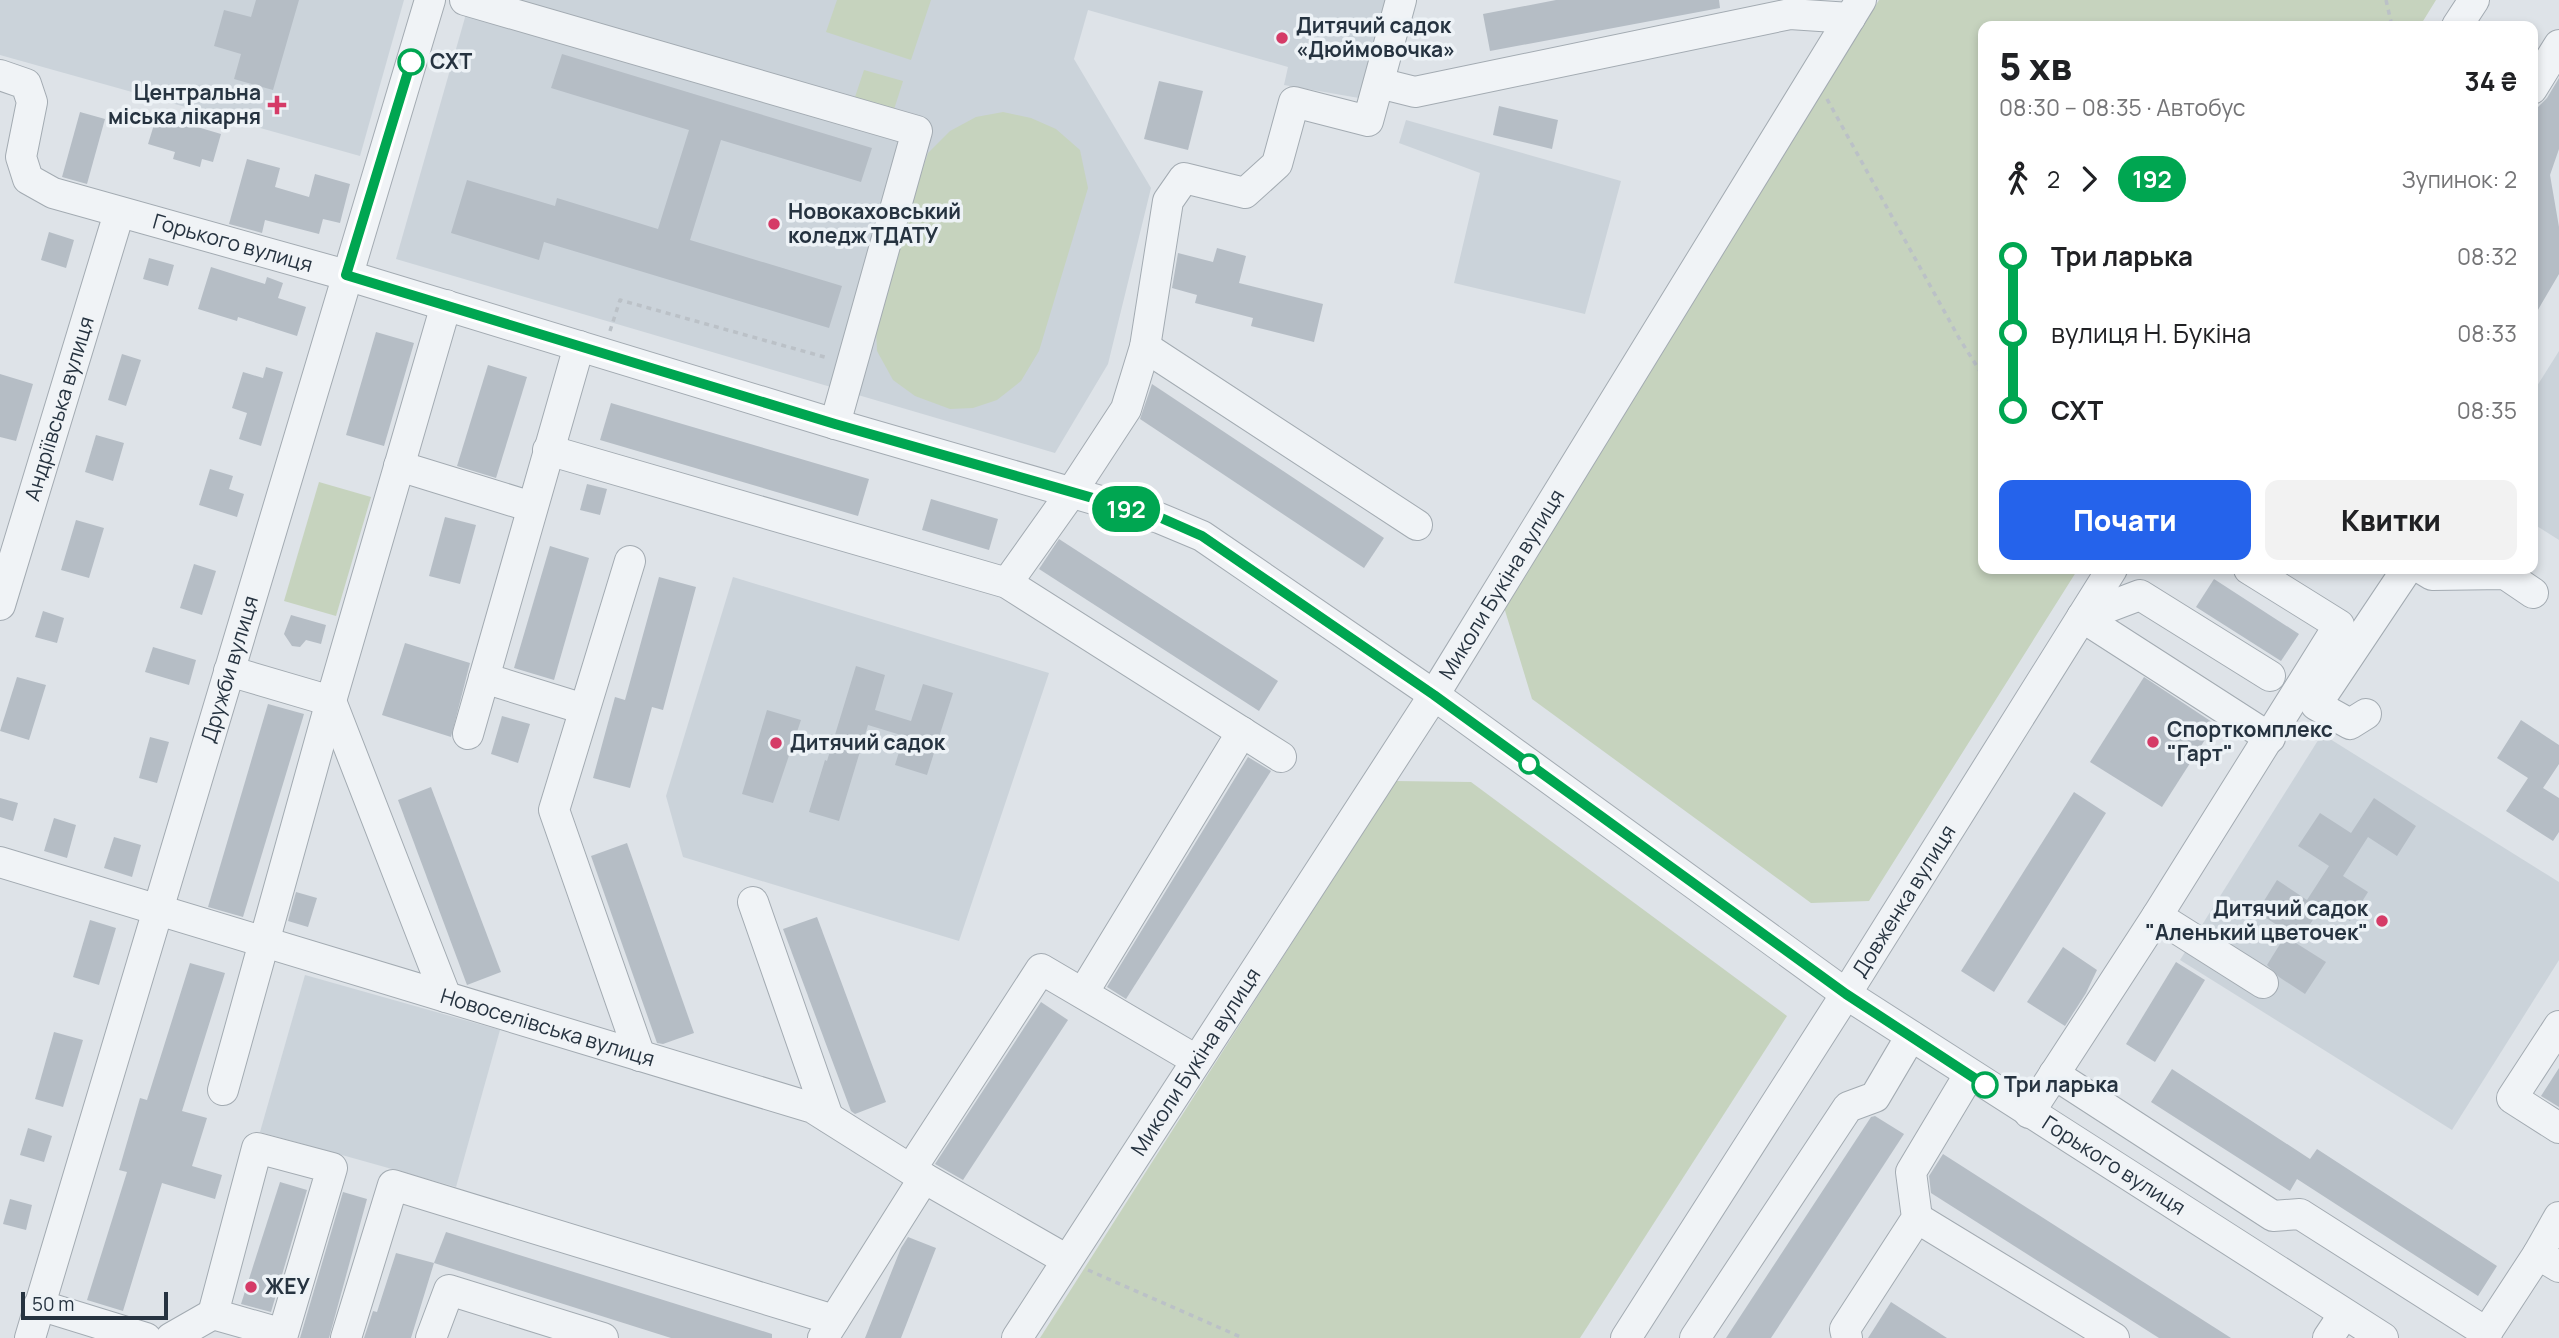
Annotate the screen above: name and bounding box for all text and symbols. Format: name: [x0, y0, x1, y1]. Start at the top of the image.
place label: Дитячий садок «Дюймовочка»: [1296, 11, 1455, 63]
marker: Дитячий садок «Дюймовочка»: [1274, 30, 1290, 46]
text: 5 хв: [1999, 39, 2072, 91]
place label: СХТ: [430, 47, 472, 75]
marker: СХТ: [398, 49, 424, 75]
text: 34 ₴: [2465, 63, 2517, 99]
place label: Центральна міська лікарня: [108, 78, 261, 130]
text: 08:30 – 08:35 · Автобус: [1999, 91, 2246, 123]
marker: Центральна міська лікарня: [267, 95, 287, 115]
icon: walk: [1999, 160, 2037, 198]
icon: forward: [2070, 160, 2108, 198]
text: 192: [2132, 162, 2172, 195]
text: 2: [2047, 163, 2060, 195]
text: Зупинок: 2: [2402, 163, 2517, 195]
place label: Новокаховський коледж ТДАТУ: [788, 197, 961, 249]
street label: Горького вулиця: [150, 207, 316, 278]
marker: Новокаховський коледж ТДАТУ: [766, 216, 782, 232]
text: Три ларька: [2051, 238, 2193, 274]
text: 08:32: [2457, 240, 2517, 272]
street label: Андріївська вулиця: [17, 313, 100, 504]
text: вулиця Н. Букіна: [2051, 315, 2251, 351]
text: 08:33: [2457, 317, 2517, 349]
text: СХТ: [2051, 392, 2103, 428]
text: 08:35: [2457, 394, 2517, 426]
button: Почати: [1999, 480, 2251, 560]
button: Квитки: [2265, 480, 2517, 560]
street label: Миколи Букіна вулиця: [1432, 484, 1570, 684]
line badge: 192: [1086, 486, 1166, 532]
text: 192: [1106, 492, 1146, 525]
street label: Дружби вулиця: [194, 592, 264, 746]
place label: Спорткомплекс "Гарт": [2167, 715, 2333, 767]
place label: Дитячий садок: [790, 728, 946, 756]
marker: Спорткомплекс "Гарт": [2145, 734, 2161, 750]
marker: Дитячий садок: [768, 735, 784, 751]
unlabelled marker: [1519, 754, 1539, 774]
street label: Довженка вулиця: [1845, 819, 1962, 982]
place label: Дитячий садок "Аленький цветочек": [2145, 894, 2369, 946]
marker: Дитячий садок "Аленький цветочек": [2374, 913, 2390, 929]
street label: Миколи Букіна вулиця: [1124, 962, 1266, 1161]
street label: Новоселівська вулиця: [437, 981, 658, 1072]
place label: Три ларька: [2004, 1070, 2119, 1098]
marker: Три ларька: [1972, 1072, 1998, 1098]
street label: Горького вулиця: [2037, 1108, 2191, 1221]
place label: ЖЕУ: [265, 1272, 311, 1300]
marker: ЖЕУ: [243, 1279, 259, 1295]
scale bar: [21, 1289, 168, 1321]
text: 50 m: [32, 1291, 74, 1317]

